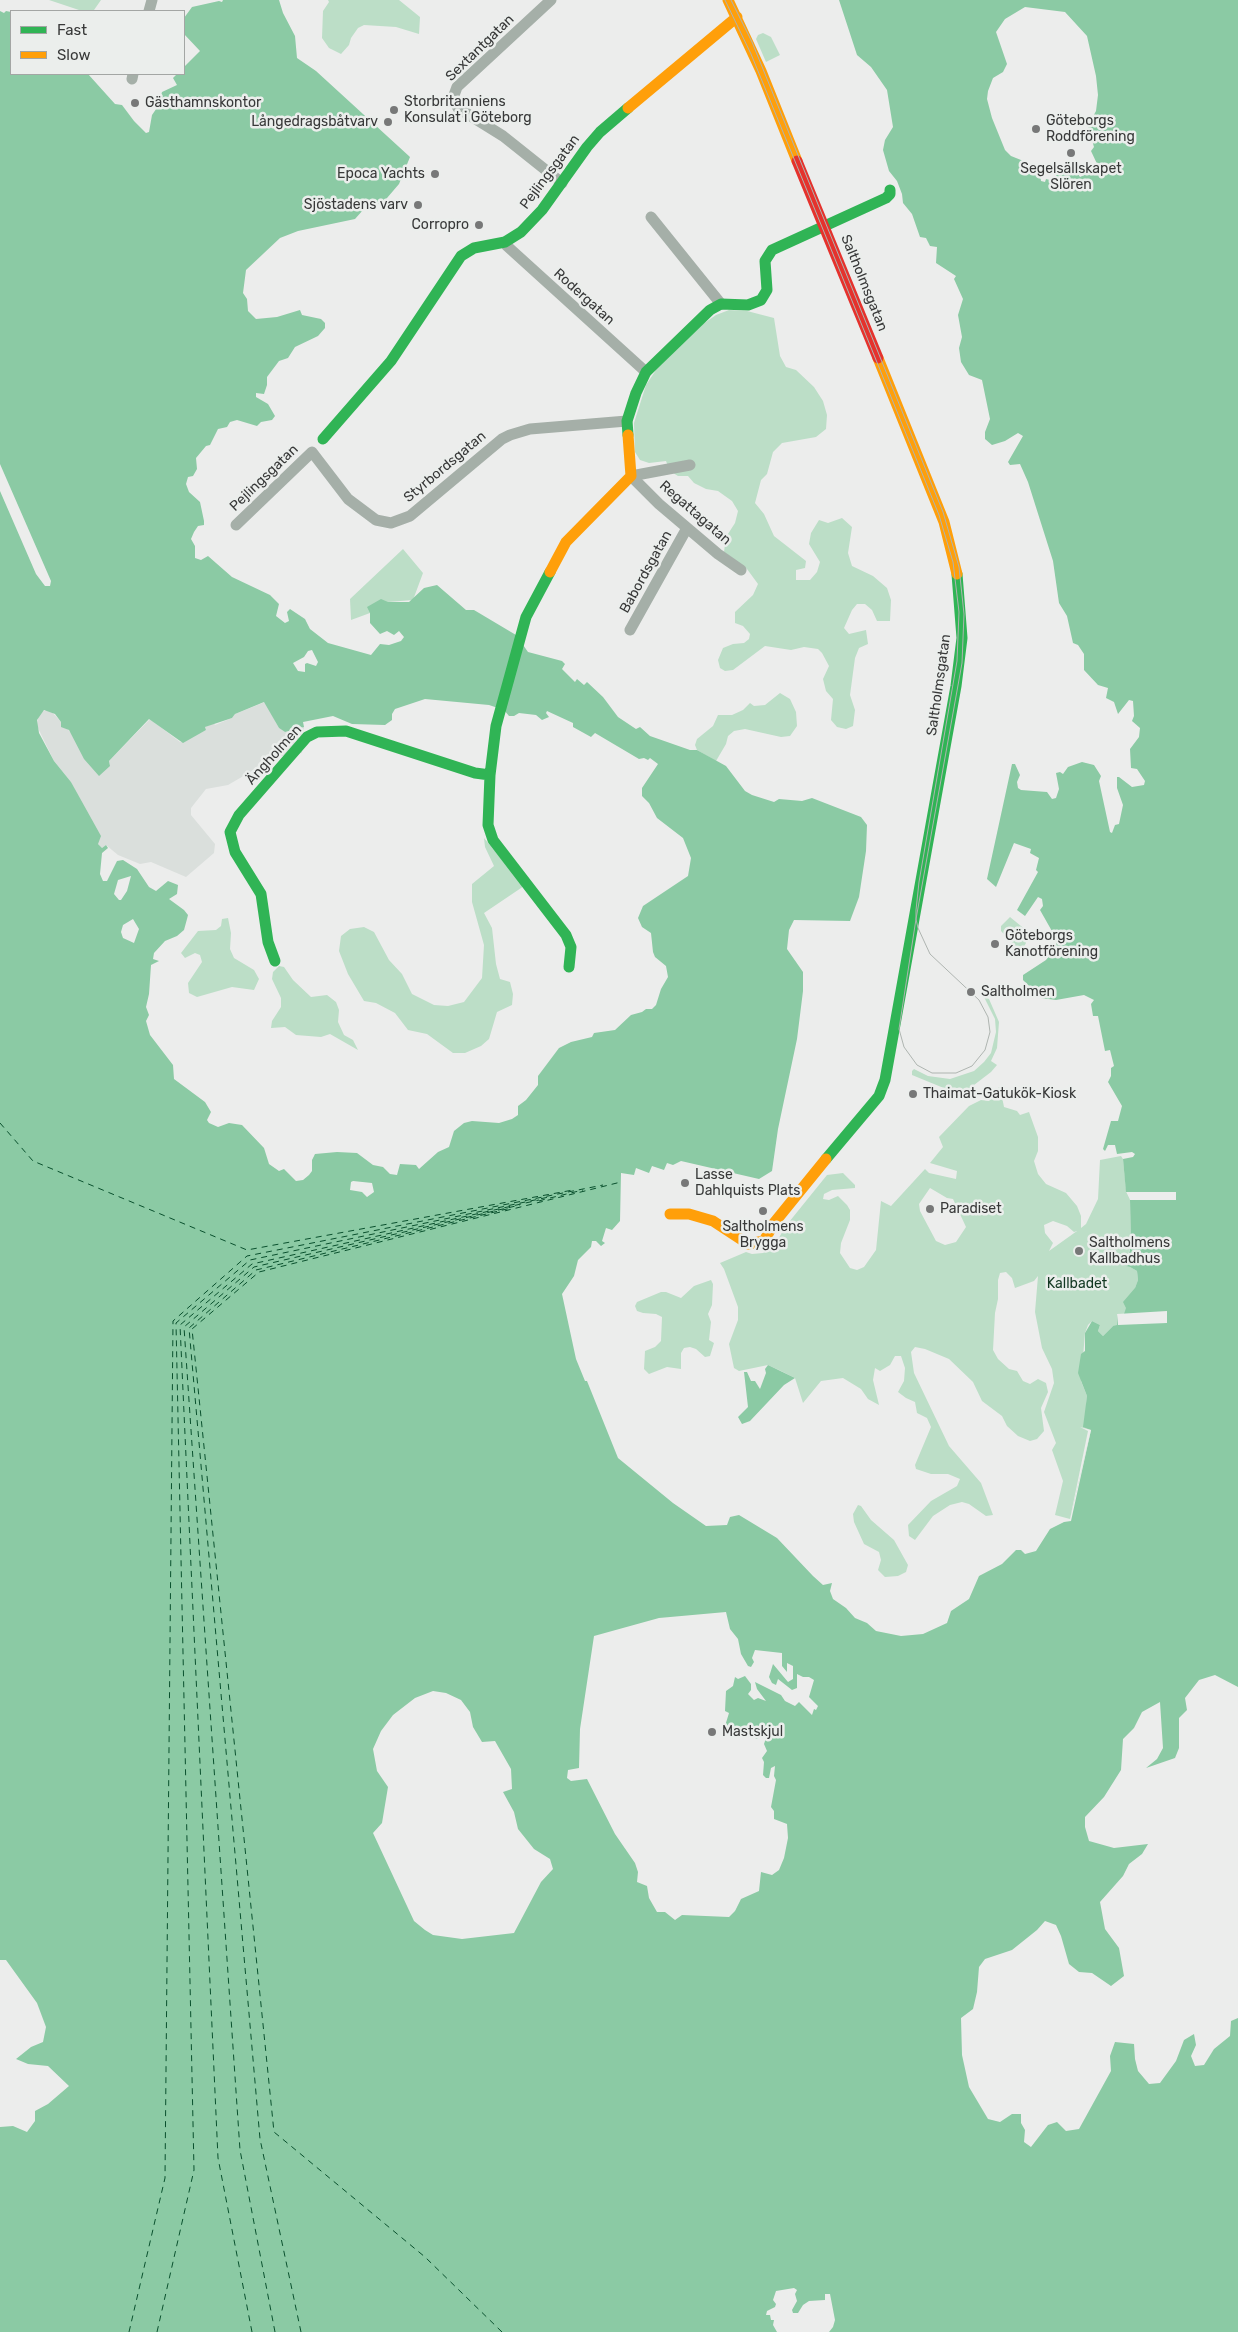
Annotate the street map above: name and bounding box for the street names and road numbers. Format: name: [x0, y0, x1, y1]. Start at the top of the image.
street label: Sextantgatan: [442, 11, 518, 85]
street label: Pejlingsgatan: [517, 131, 583, 213]
street label: Saltholmsgatan: [837, 232, 891, 334]
street label: Rodergatan: [550, 265, 618, 329]
street label: Styrbordsgatan: [401, 428, 489, 506]
street label: Pejlingsgatan: [226, 441, 302, 515]
street label: Regattagatan: [656, 477, 734, 549]
street label: Babordsgatan: [616, 528, 676, 616]
street label: Saltholmsgatan: [924, 633, 954, 737]
street label: Ängholmen: [243, 722, 305, 788]

